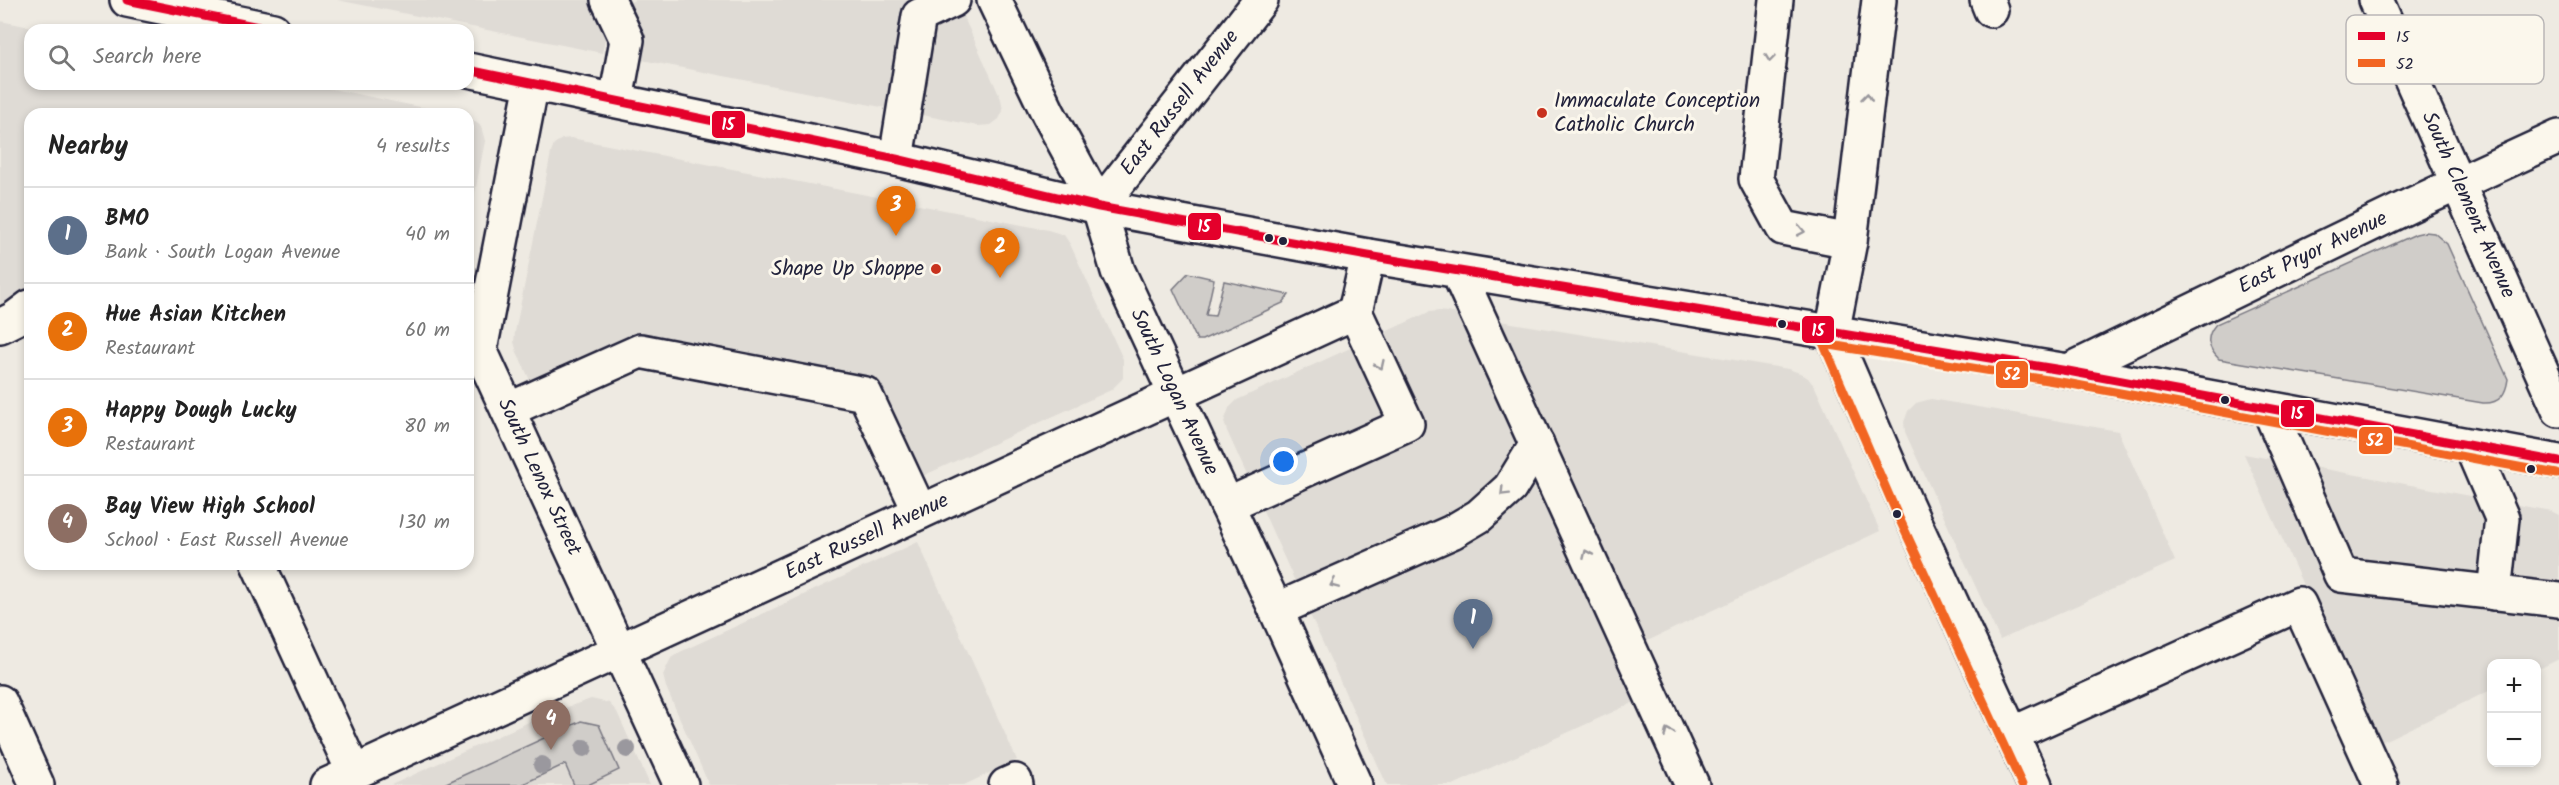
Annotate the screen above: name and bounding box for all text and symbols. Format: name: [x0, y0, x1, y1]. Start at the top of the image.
legend: [2346, 15, 2544, 84]
street label: East Russell Avenue: [1112, 22, 1248, 183]
search box: [24, 24, 474, 90]
text: 15: [2396, 25, 2411, 50]
text: Search here: [93, 40, 201, 75]
icon: search: [45, 41, 78, 74]
text: 52: [2396, 52, 2414, 77]
one-way arrow: [1764, 54, 1777, 63]
place label: Immaculate Conception Catholic Church: [1554, 85, 1760, 142]
one-way arrow: [1860, 92, 1873, 101]
marker: Immaculate Conception Catholic Church: [1535, 106, 1549, 120]
street label: South Clement Avenue: [2412, 106, 2524, 304]
line badge: 15: [711, 110, 746, 139]
text: 15: [722, 113, 736, 138]
text: Nearby: [48, 126, 128, 168]
text: 4 results: [376, 131, 450, 163]
pin: 3: [876, 186, 916, 236]
text: BMO: [105, 202, 149, 237]
street label: East Pryor Avenue: [2233, 202, 2394, 303]
line badge: 15: [1187, 212, 1222, 241]
text: 15: [1198, 215, 1212, 240]
text: 1: [64, 219, 71, 251]
text: 40 m: [405, 219, 450, 251]
one-way arrow: [1795, 224, 1805, 237]
pin: 2: [980, 228, 1020, 278]
unlabelled marker: [1263, 232, 1275, 244]
unlabelled marker: [1277, 235, 1289, 247]
text: Bank · South Logan Avenue: [105, 237, 340, 269]
place label: Shape Up Shoppe: [771, 253, 925, 286]
marker: Shape Up Shoppe: [929, 262, 943, 276]
text: Hue Asian Kitchen: [105, 298, 286, 333]
street label: South Logan Avenue: [1121, 303, 1227, 481]
text: 2: [62, 315, 73, 347]
text: 60 m: [405, 315, 450, 347]
line badge: 15: [1801, 315, 1835, 344]
unlabelled marker: [1776, 318, 1788, 330]
text: 15: [1812, 319, 1826, 344]
text: Restaurant: [105, 333, 195, 365]
one-way arrow: [1372, 358, 1384, 369]
line badge: 52: [1995, 360, 2029, 389]
text: 52: [2002, 363, 2021, 388]
street label: South Lenox Street: [488, 393, 590, 562]
text: Happy Dough Lucky: [105, 394, 297, 429]
unlabelled marker: [2219, 394, 2231, 406]
line badge: 15: [2280, 399, 2315, 428]
text: 15: [2291, 402, 2305, 427]
text: 3: [62, 411, 73, 443]
text: 80 m: [404, 411, 450, 443]
line badge: 52: [2358, 426, 2393, 455]
text: Restaurant: [105, 429, 195, 461]
text: 52: [2365, 429, 2384, 454]
your location: [1269, 447, 1298, 476]
unlabelled marker: [2525, 463, 2537, 475]
street label: East Russell Avenue: [779, 484, 955, 590]
one-way arrow: [1501, 484, 1512, 495]
text: Bay View High School: [105, 490, 315, 525]
text: 4: [62, 507, 73, 539]
text: 130 m: [398, 507, 450, 539]
unlabelled marker: [1891, 508, 1903, 520]
text: School · East Russell Avenue: [105, 525, 348, 557]
one-way arrow: [1582, 550, 1594, 561]
one-way arrow: [1330, 576, 1341, 588]
pin: 1: [1454, 600, 1492, 649]
map controls: [2487, 659, 2541, 767]
button: +: [2487, 659, 2541, 713]
pin: 4: [532, 700, 570, 750]
button: −: [2487, 713, 2541, 767]
one-way arrow: [1663, 727, 1675, 738]

